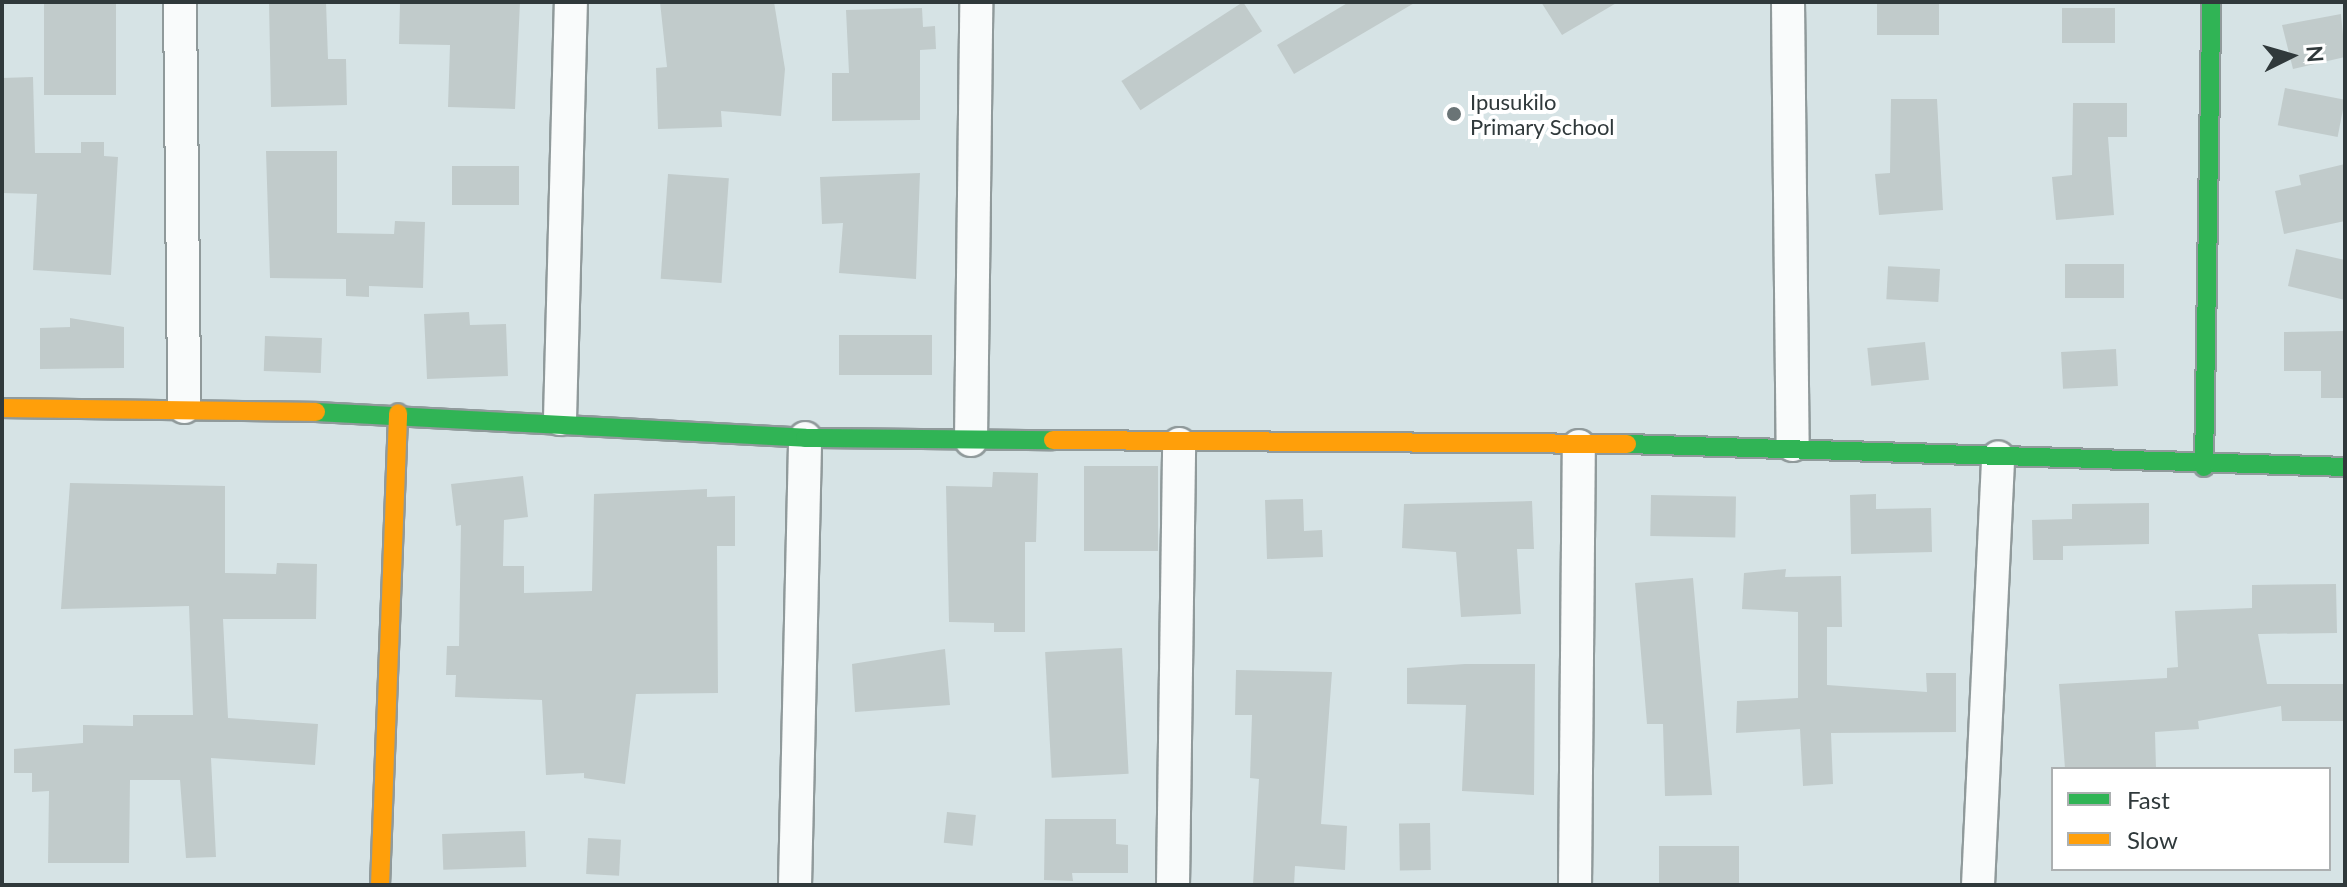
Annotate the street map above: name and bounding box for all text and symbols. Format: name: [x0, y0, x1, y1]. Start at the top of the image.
north arrow: [2251, 16, 2331, 96]
text: N: [2301, 44, 2330, 63]
place label: Ipusukilo Primary School: [1470, 88, 1615, 140]
marker: Ipusukilo Primary School: [1445, 105, 1463, 123]
legend: [2051, 767, 2331, 871]
text: Fast: [2127, 785, 2170, 814]
text: Slow: [2127, 825, 2178, 854]

